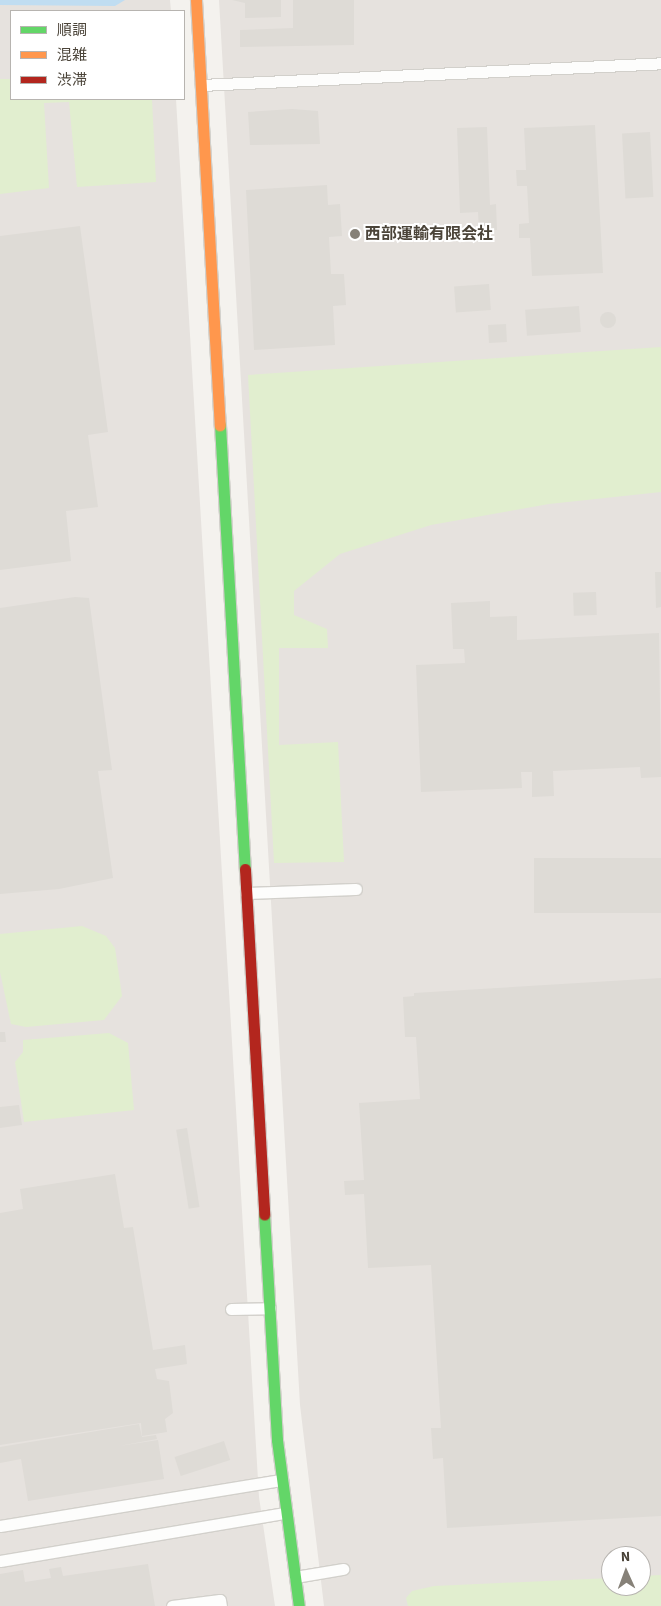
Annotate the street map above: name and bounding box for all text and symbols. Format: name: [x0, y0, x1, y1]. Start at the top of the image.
legend: [10, 10, 185, 100]
text: 順調: [57, 20, 87, 41]
text: 混雑: [57, 45, 87, 66]
text: 渋滞: [57, 70, 87, 91]
place label: 西部運輸有限会社: [365, 224, 493, 244]
marker: 西部運輸有限会社: [349, 228, 361, 240]
north arrow: [601, 1546, 651, 1596]
text: N: [621, 1547, 631, 1567]

